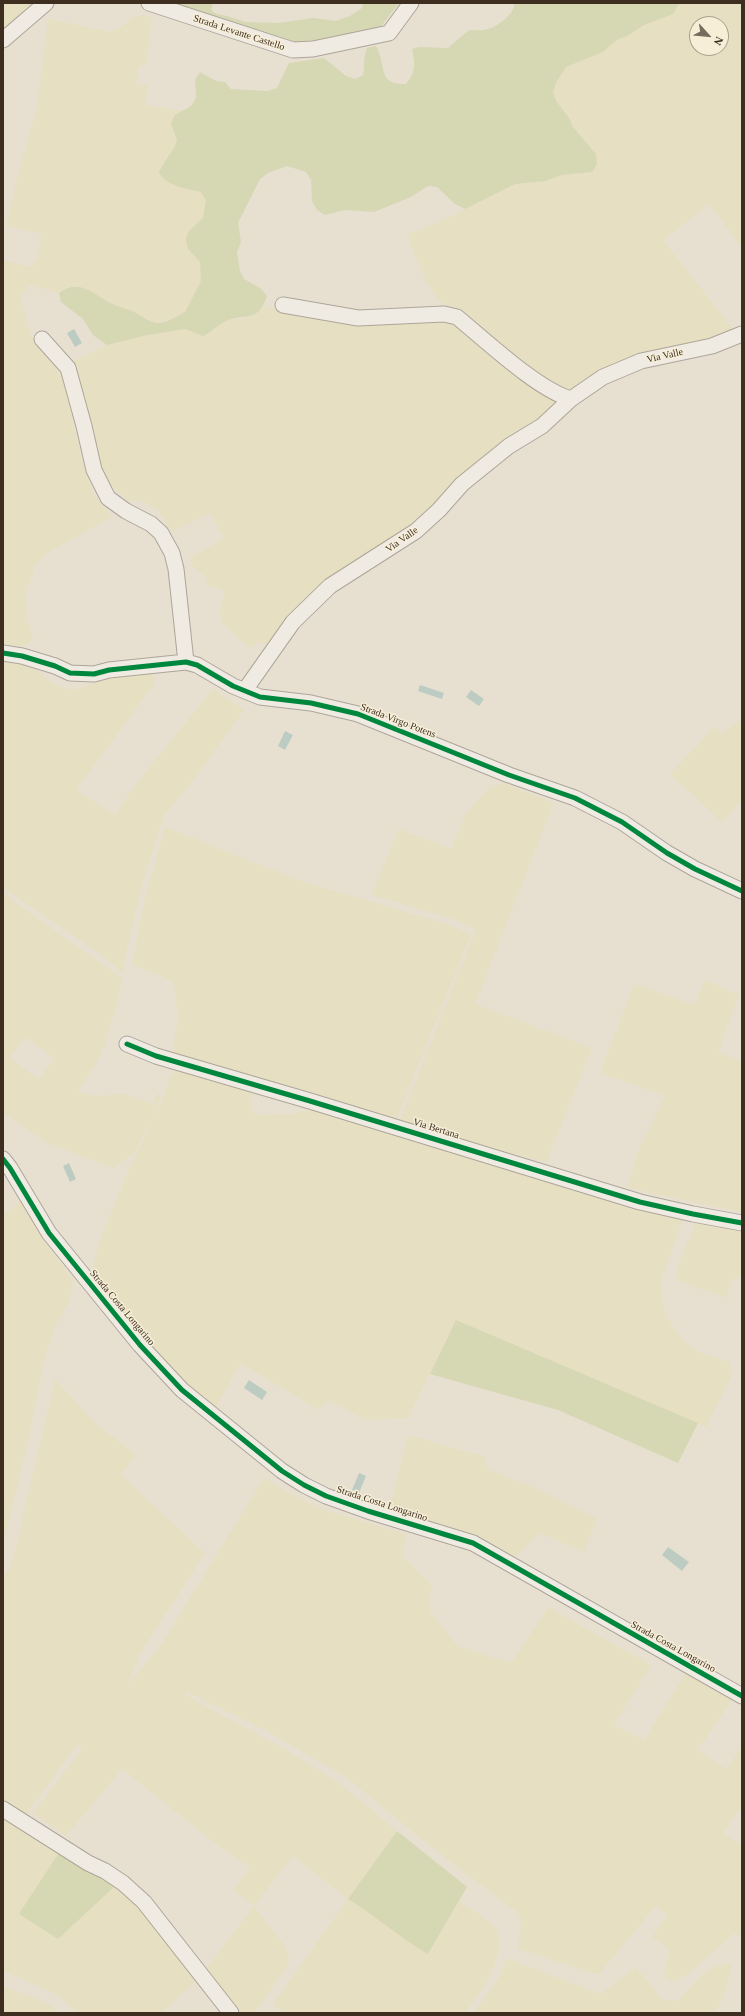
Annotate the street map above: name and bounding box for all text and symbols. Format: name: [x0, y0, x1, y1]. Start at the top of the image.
street label: Strada Levante Castello: [192, 13, 286, 53]
north arrow: [689, 16, 729, 56]
text: N: [712, 35, 726, 47]
street label: Via Valle: [646, 346, 684, 366]
street label: Via Valle: [383, 525, 421, 555]
street label: Strada Virgo Potens: [359, 701, 437, 741]
street label: Via Bertana: [412, 1116, 460, 1142]
street label: Strada Costa Longarino: [87, 1268, 157, 1348]
street label: Strada Costa Longarino: [335, 1484, 429, 1524]
street label: Strada Costa Longarino: [629, 1619, 717, 1675]

